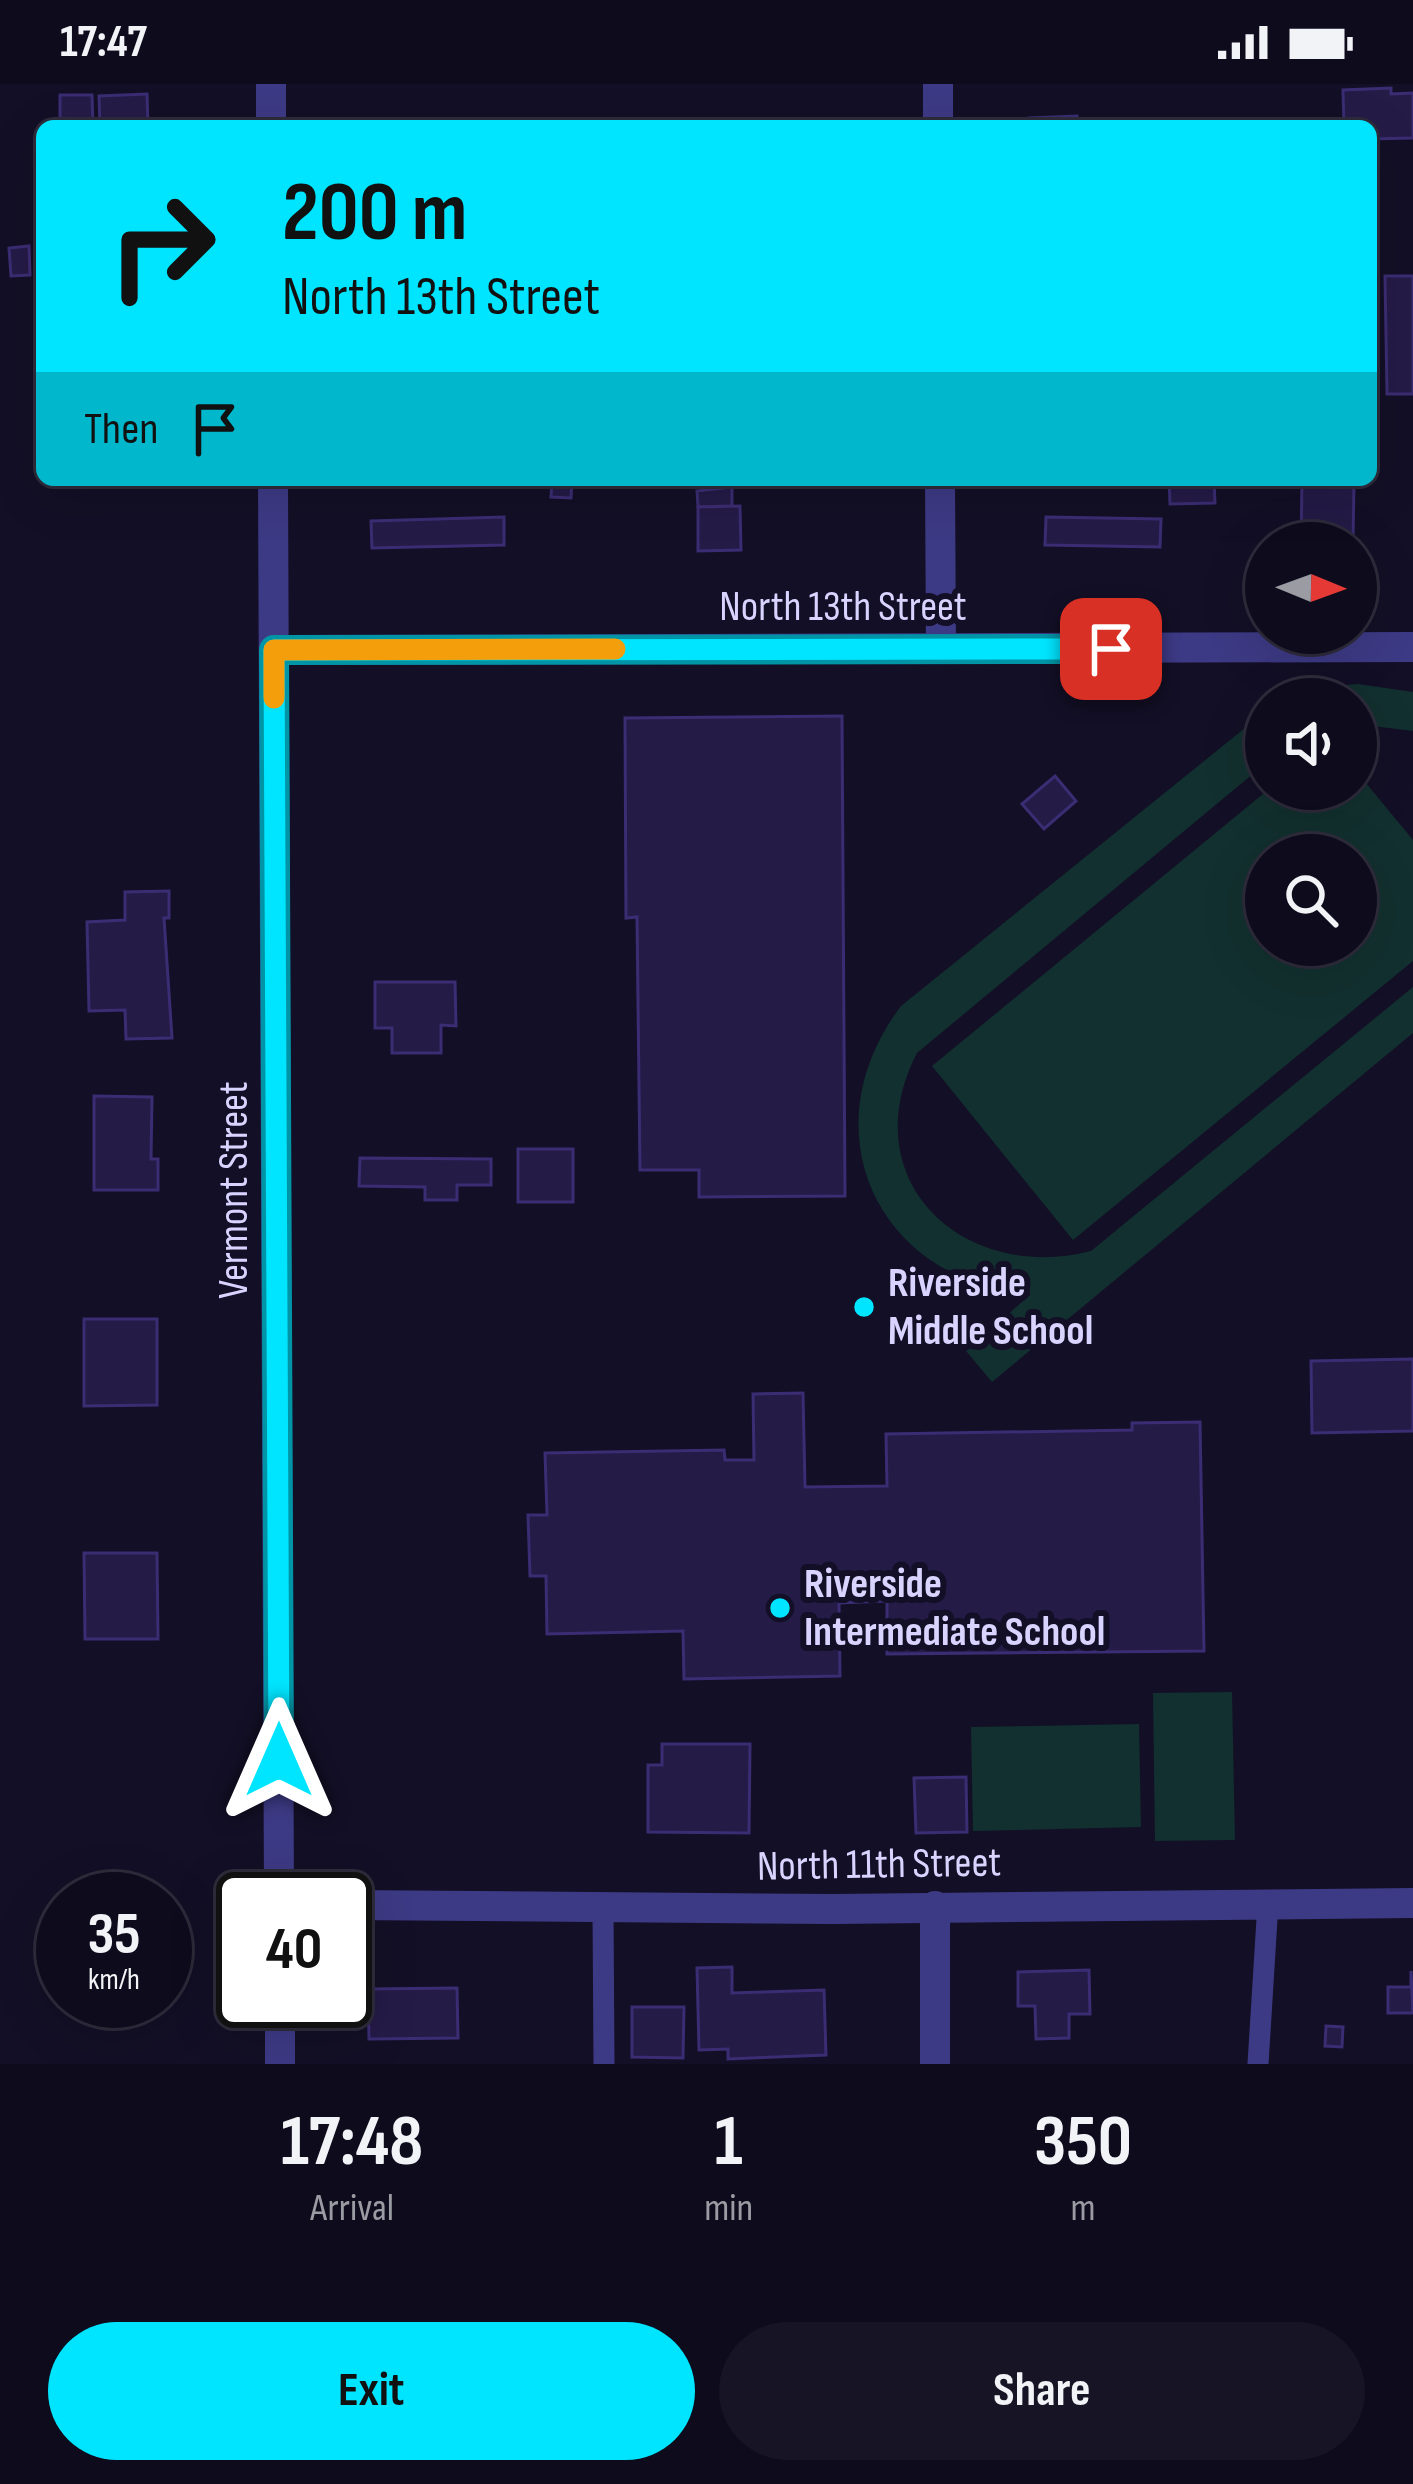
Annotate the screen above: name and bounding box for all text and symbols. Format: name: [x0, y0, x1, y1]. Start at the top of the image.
text: 17:47: [60, 15, 147, 70]
text: 200 m: [282, 163, 468, 264]
icon: right: [84, 168, 240, 324]
text: North 13th Street: [282, 265, 600, 330]
icon: arrive: [182, 396, 248, 462]
text: Then: [84, 402, 158, 457]
north arrow: [1245, 522, 1377, 654]
map controls: [1245, 522, 1377, 966]
street label: North 13th Street: [719, 582, 967, 633]
pin: [1060, 598, 1162, 700]
icon: arrive: [1078, 616, 1144, 682]
button: sound: [1245, 678, 1377, 810]
button: search: [1245, 834, 1377, 966]
street label: Vermont Street: [209, 1081, 260, 1299]
place label: Riverside Middle School: [888, 1258, 1093, 1357]
marker: Riverside Middle School: [851, 1294, 877, 1320]
place label: Riverside Intermediate School: [804, 1559, 1105, 1658]
marker: Riverside Intermediate School: [767, 1595, 793, 1621]
position arrow: [216, 1697, 342, 1823]
street label: North 11th Street: [757, 1837, 1001, 1893]
speed limit sign: 40: [216, 1872, 372, 2028]
text: 35: [87, 1899, 141, 1971]
text: km/h: [88, 1962, 140, 1998]
text: 17:48: [281, 2099, 423, 2186]
text: 1: [715, 2099, 743, 2186]
text: 350: [1034, 2099, 1132, 2186]
text: Arrival: [310, 2185, 394, 2232]
text: min: [704, 2185, 753, 2232]
text: m: [1071, 2185, 1096, 2232]
button: Exit: [48, 2322, 695, 2460]
button: Share: [719, 2322, 1365, 2460]

